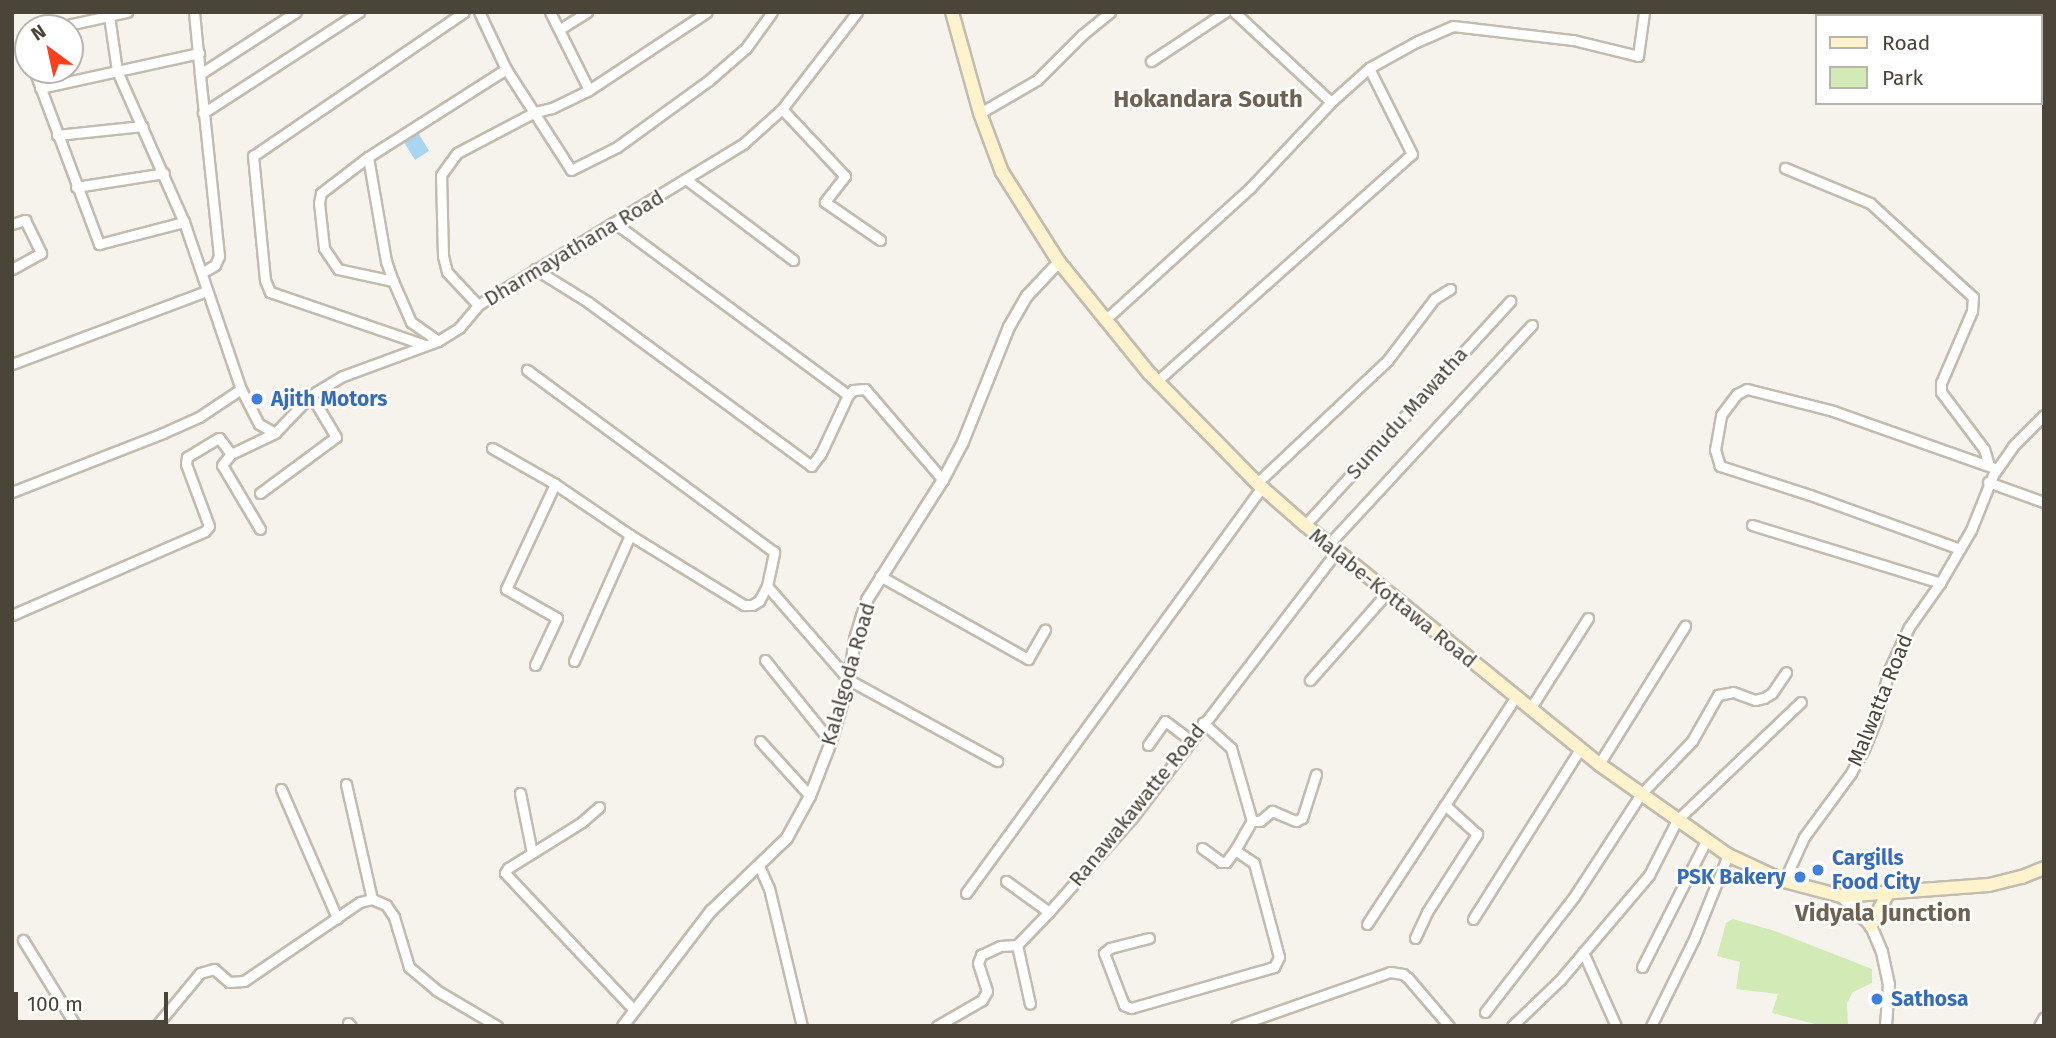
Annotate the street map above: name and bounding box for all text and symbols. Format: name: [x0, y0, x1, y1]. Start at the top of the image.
north arrow: [14, 14, 84, 84]
legend: [1814, 14, 2042, 105]
text: N: [27, 20, 50, 46]
text: Road: [1882, 30, 1930, 56]
text: Park: [1882, 65, 1923, 91]
district label: Hokandara South: [1113, 86, 1303, 114]
street label: Dharmayathana Road: [480, 184, 668, 312]
street label: Sumudu Mawatha: [1341, 342, 1473, 484]
place label: Ajith Motors: [271, 386, 387, 412]
marker: Ajith Motors: [249, 391, 265, 407]
street label: Malabe-Kottawa Road: [1304, 523, 1482, 673]
street label: Kalalgoda Road: [816, 600, 880, 748]
street label: Malwatta Road: [1842, 630, 1918, 770]
street label: Ranawakawatte Road: [1064, 719, 1210, 891]
place label: Cargills Food City: [1832, 845, 1920, 895]
marker: Cargills Food City: [1810, 862, 1826, 878]
place label: PSK Bakery: [1677, 864, 1786, 890]
marker: PSK Bakery: [1792, 869, 1808, 885]
district label: Vidyala Junction: [1795, 900, 1971, 928]
scale bar: [18, 978, 172, 1022]
place label: Sathosa: [1891, 986, 1968, 1012]
text: 100 m: [27, 991, 83, 1017]
marker: Sathosa: [1869, 991, 1885, 1007]

